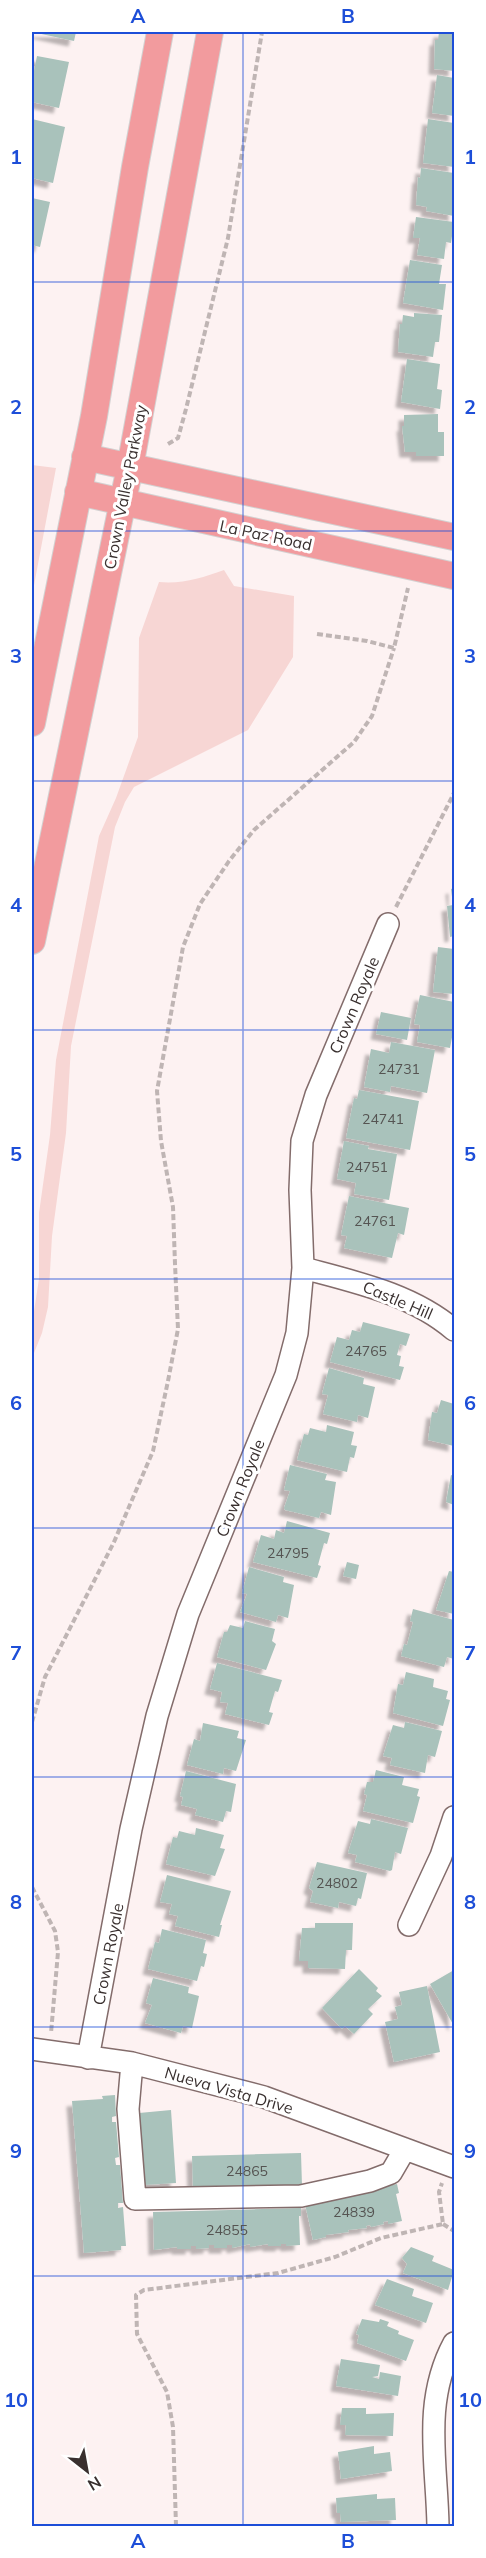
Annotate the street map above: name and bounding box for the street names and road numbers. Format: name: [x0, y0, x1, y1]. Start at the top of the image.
street label: Crown Valley Parkway: [99, 403, 151, 571]
street label: La Paz Road: [218, 515, 314, 555]
street label: Crown Royale: [325, 953, 383, 1057]
street label: Castle Hill: [360, 1276, 436, 1324]
street label: Crown Royale: [211, 1436, 269, 1540]
street label: Crown Royale: [88, 1901, 128, 2007]
street label: Nueva Vista Drive: [162, 2062, 296, 2118]

